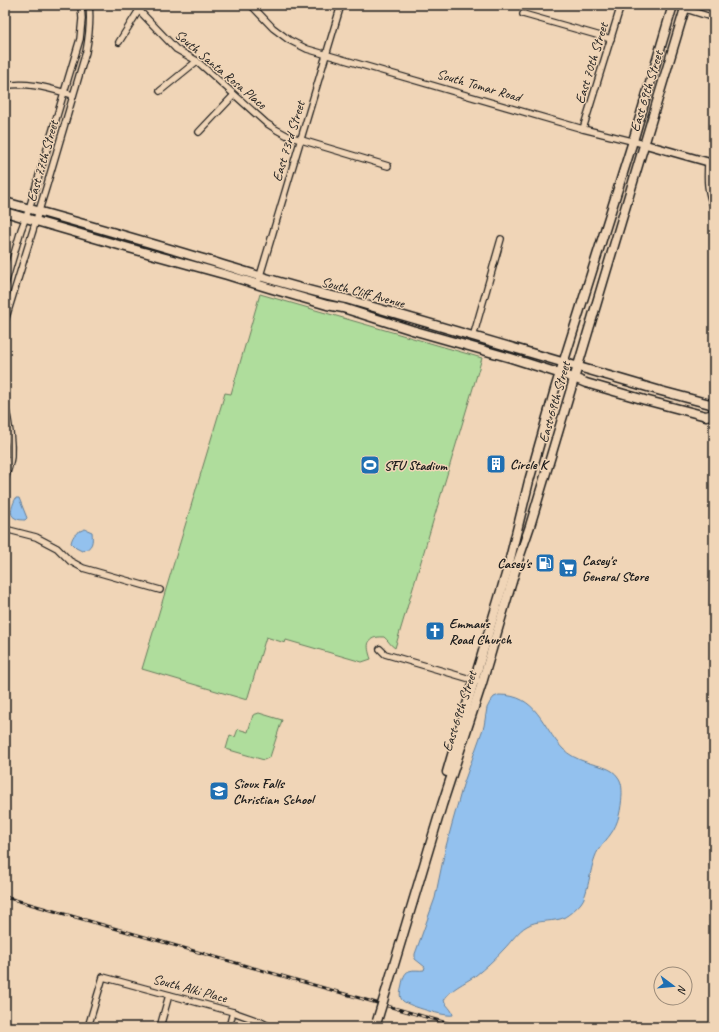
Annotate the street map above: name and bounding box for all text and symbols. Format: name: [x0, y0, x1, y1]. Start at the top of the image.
street label: East 70th Street: [571, 19, 612, 106]
street label: South Santa Rosa Place: [171, 26, 271, 114]
street label: East 69th Street: [626, 47, 667, 134]
street label: South Tomar Road: [435, 65, 525, 106]
street label: East 73rd Street: [268, 98, 309, 183]
street label: East 77th Street: [23, 117, 63, 204]
street label: South Cliff Avenue: [319, 273, 408, 312]
street label: East 69th Street: [535, 358, 575, 445]
building icon: Circle K: [485, 453, 507, 475]
sports icon: SFU Stadium: [359, 454, 381, 476]
place label: Circle K: [510, 456, 550, 473]
place label: SFU Stadium: [384, 457, 448, 474]
fuel station icon: Casey's: [534, 552, 556, 574]
place label: Casey's General Store: [582, 552, 649, 585]
place label: Casey's: [497, 555, 533, 572]
supermarket icon: Casey's General Store: [557, 557, 579, 579]
place label: Emmaus Road Church: [449, 615, 512, 648]
church icon: Emmaus Road Church: [424, 620, 446, 642]
street label: East 69th Street: [438, 668, 481, 753]
place label: Sioux Falls Christian School: [233, 775, 316, 808]
school or university icon: Sioux Falls Christian School: [208, 780, 230, 802]
north arrow: [653, 966, 693, 1006]
street label: South Alki Place: [151, 970, 230, 1007]
text: N: [674, 984, 690, 996]

